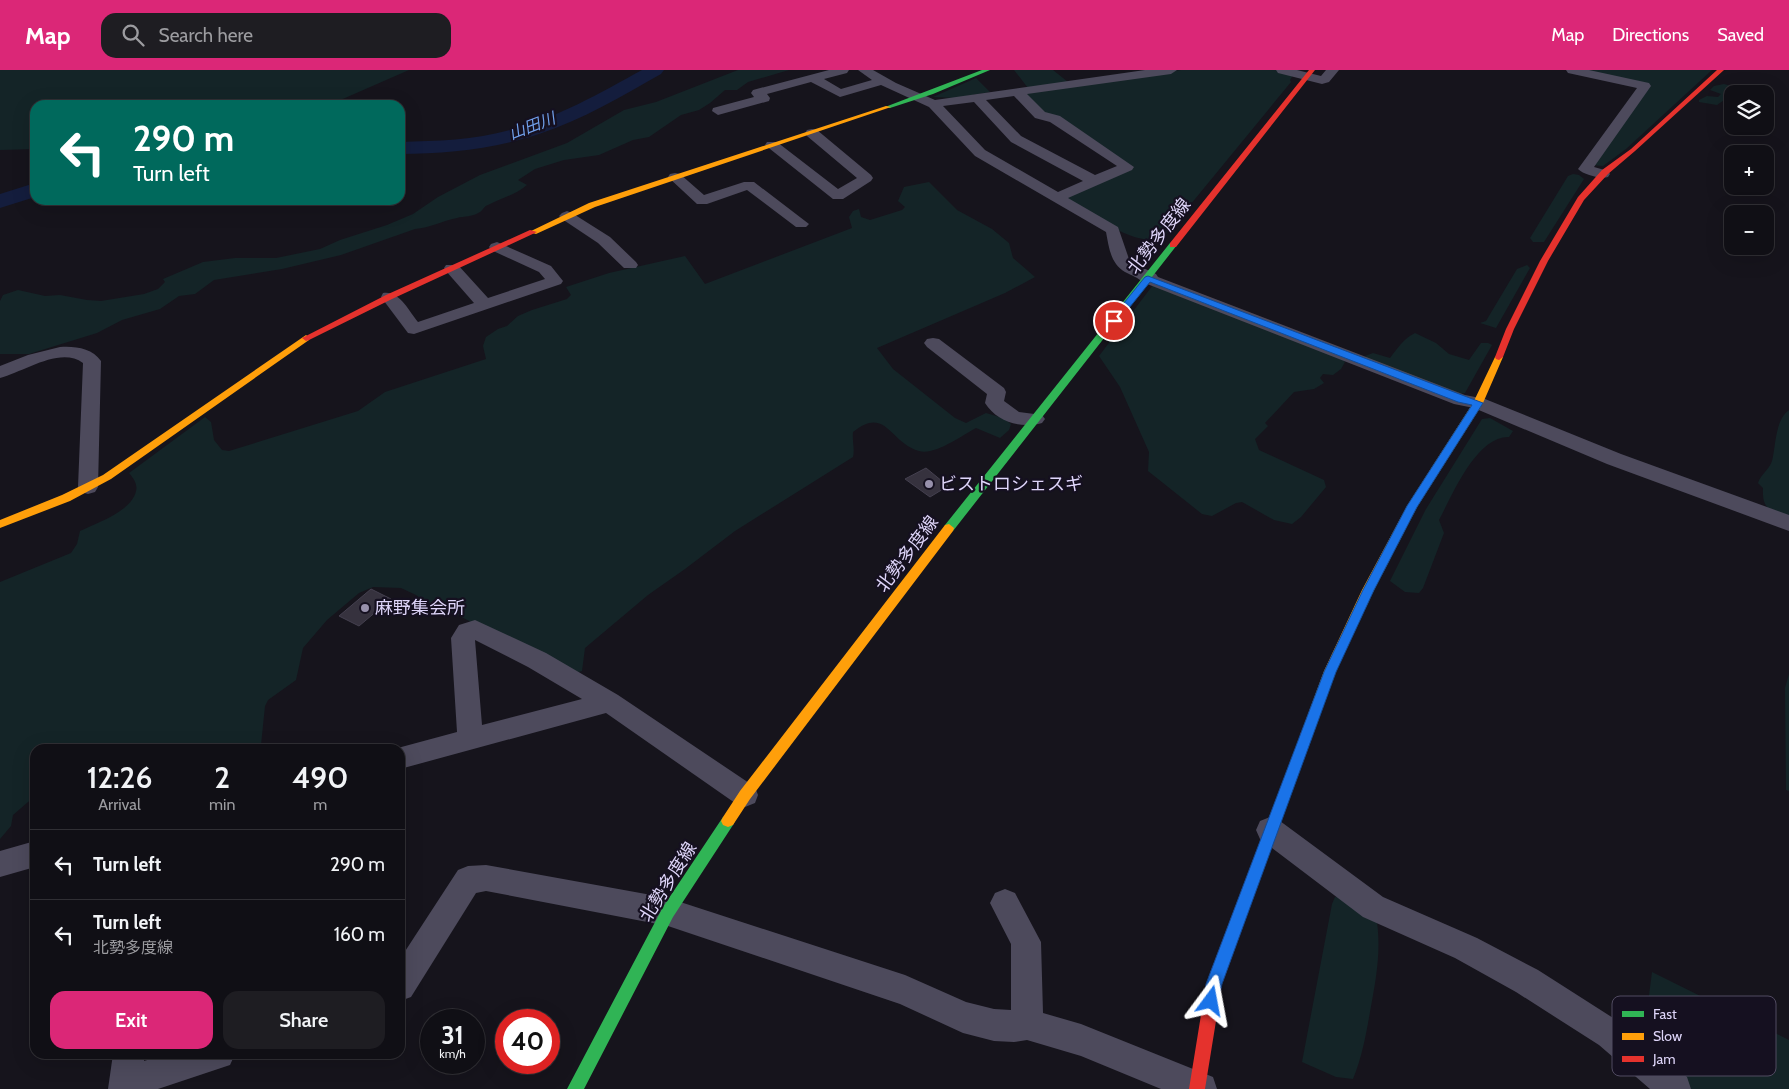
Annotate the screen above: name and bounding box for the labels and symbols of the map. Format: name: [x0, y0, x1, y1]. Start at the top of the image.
water label: 山田川: [506, 108, 560, 143]
street label: 北勢多度線: [1123, 194, 1195, 278]
pin: [1093, 300, 1135, 342]
place label: ビストロシェスギ: [939, 473, 1083, 495]
marker: ビストロシェスギ: [923, 478, 935, 490]
street label: 北勢多度線: [871, 511, 943, 597]
place label: 麻野集会所: [375, 597, 465, 619]
marker: 麻野集会所: [359, 602, 371, 614]
street label: 北勢多度線: [635, 838, 701, 926]
position arrow: [1184, 974, 1236, 1026]
legend: [1612, 996, 1776, 1076]
text: Fast: [1653, 1005, 1677, 1023]
speed limit sign: 40: [495, 1009, 560, 1074]
text: Slow: [1653, 1027, 1682, 1045]
text: Jam: [1652, 1050, 1675, 1068]

